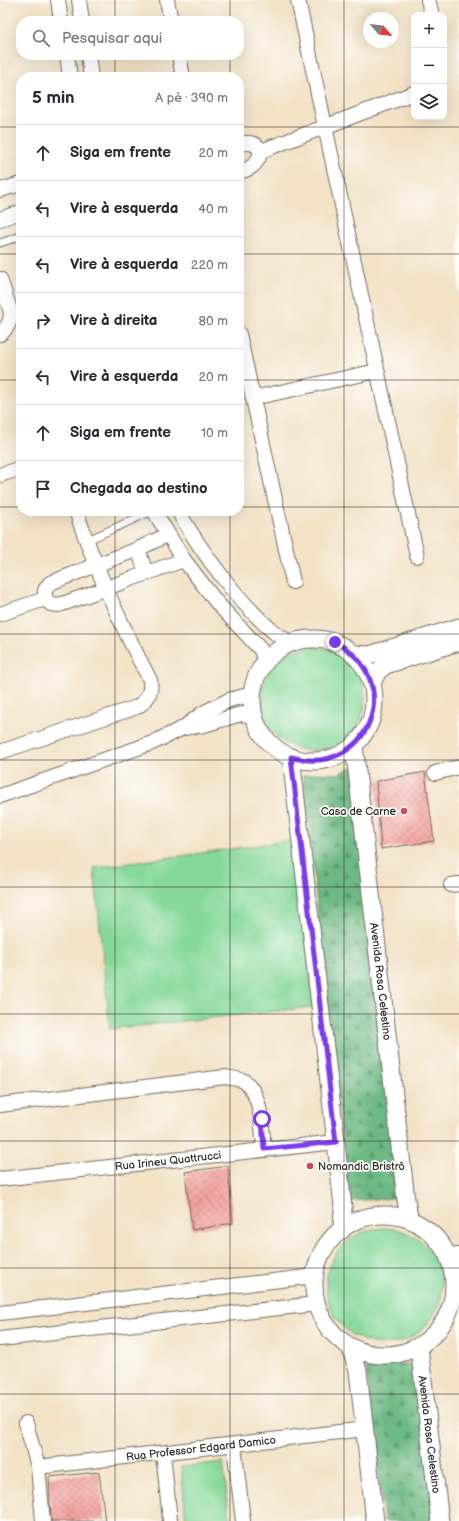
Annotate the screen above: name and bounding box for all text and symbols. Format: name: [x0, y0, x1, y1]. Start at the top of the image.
north arrow: [363, 12, 399, 48]
map controls: [411, 12, 447, 120]
button: +: [411, 12, 447, 48]
search box: [16, 16, 244, 60]
icon: search: [30, 27, 52, 49]
text: Pesquisar aqui: [62, 29, 162, 48]
button: −: [411, 48, 447, 84]
button: layers: [411, 84, 447, 120]
text: 5 min: [32, 88, 75, 108]
text: A pé · 390 m: [155, 90, 228, 106]
icon: ahead: [32, 142, 54, 164]
text: Siga em frente: [70, 143, 171, 162]
text: 20 m: [198, 145, 228, 161]
icon: left: [32, 198, 54, 220]
text: Vire à esquerda: [70, 199, 178, 218]
text: 40 m: [198, 201, 228, 217]
icon: left: [32, 254, 54, 276]
text: Vire à esquerda: [70, 255, 178, 274]
text: 220 m: [191, 257, 228, 273]
icon: right: [32, 310, 54, 332]
text: Vire à direita: [70, 311, 157, 330]
text: 80 m: [199, 313, 228, 329]
icon: left: [32, 366, 54, 388]
text: Vire à esquerda: [70, 367, 178, 386]
text: 20 m: [198, 369, 228, 385]
icon: ahead: [32, 422, 54, 444]
text: Siga em frente: [70, 423, 171, 442]
text: 10 m: [201, 425, 228, 441]
icon: arrive: [32, 478, 54, 500]
text: Chegada ao destino: [70, 479, 208, 498]
route end: [326, 633, 344, 651]
place label: Casa de Carne: [321, 805, 396, 818]
marker: Casa de Carne: [399, 806, 409, 816]
street label: Avenida Rosa Celestino: [367, 922, 394, 1041]
route start: [253, 1110, 271, 1128]
street label: Rua Irineu Quattrucci: [114, 1149, 222, 1173]
place label: Nomandic Bristrô: [318, 1160, 405, 1173]
marker: Nomandic Bristrô: [305, 1161, 315, 1171]
street label: Avenida Rosa Celestino: [416, 1375, 443, 1494]
street label: Rua Professor Edgard Damico: [125, 1433, 277, 1464]

